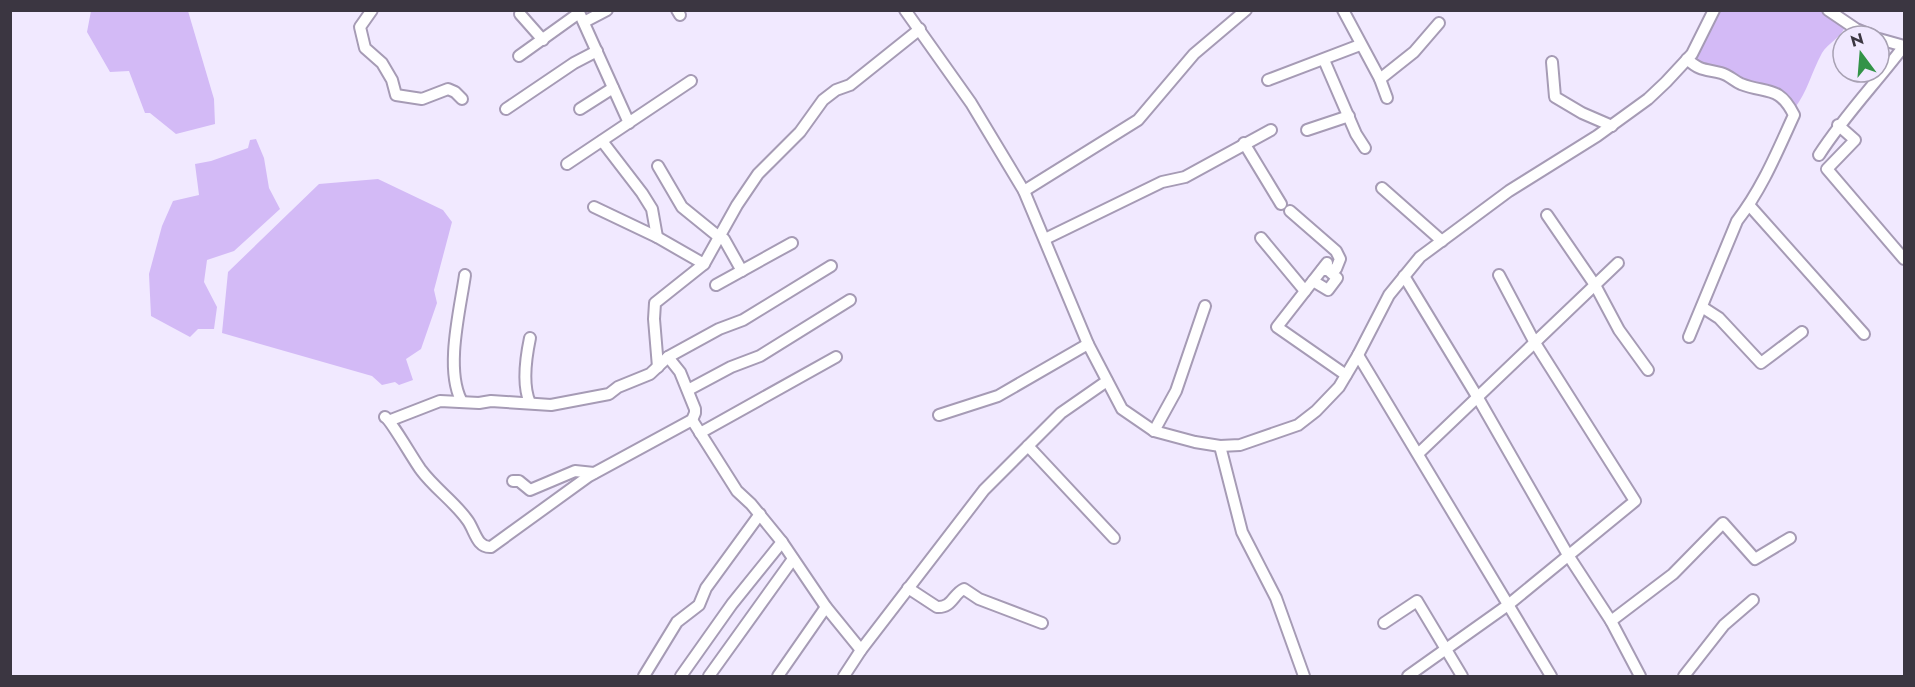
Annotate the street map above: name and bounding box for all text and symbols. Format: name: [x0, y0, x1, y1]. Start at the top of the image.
north arrow: [1831, 24, 1891, 84]
text: N: [1848, 27, 1866, 53]

